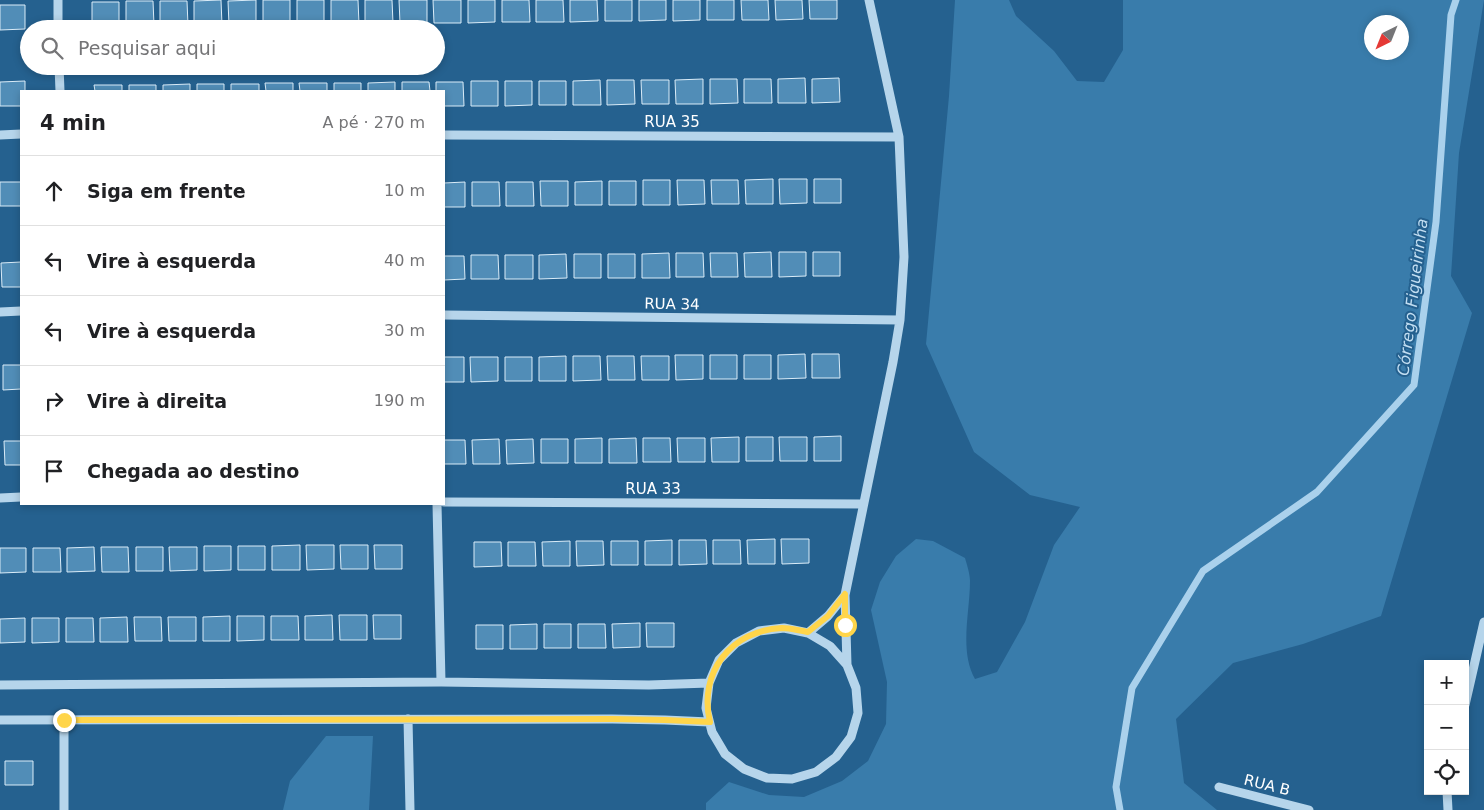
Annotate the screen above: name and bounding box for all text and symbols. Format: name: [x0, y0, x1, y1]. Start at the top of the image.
north arrow: [1364, 15, 1409, 60]
search box: [20, 20, 445, 75]
icon: search: [38, 34, 66, 62]
text: Pesquisar aqui: [78, 37, 216, 59]
text: 4 min: [40, 111, 106, 135]
text: A pé · 270 m: [323, 113, 425, 132]
street label: RUA 35: [644, 113, 700, 131]
icon: ahead: [40, 177, 68, 205]
text: Siga em frente: [87, 180, 246, 202]
text: 10 m: [384, 181, 425, 200]
water label: Córrego Figueirinha: [1393, 217, 1432, 377]
icon: left: [40, 247, 68, 275]
text: Vire à esquerda: [87, 250, 256, 272]
text: 40 m: [384, 251, 425, 270]
street label: RUA 34: [644, 295, 700, 313]
icon: left: [40, 317, 68, 345]
text: Vire à esquerda: [87, 320, 256, 342]
text: 30 m: [384, 321, 425, 340]
icon: right: [40, 387, 68, 415]
text: Vire à direita: [87, 390, 227, 412]
text: 190 m: [374, 391, 425, 410]
icon: arrive: [40, 457, 68, 485]
text: Chegada ao destino: [87, 460, 299, 482]
street label: RUA 33: [625, 480, 681, 498]
route start: [834, 614, 857, 637]
map controls: [1424, 660, 1469, 795]
button: +: [1424, 660, 1469, 705]
button: −: [1424, 705, 1469, 750]
route end: [53, 709, 76, 732]
button: locate: [1424, 750, 1469, 795]
street label: RUA B: [1242, 771, 1292, 799]

